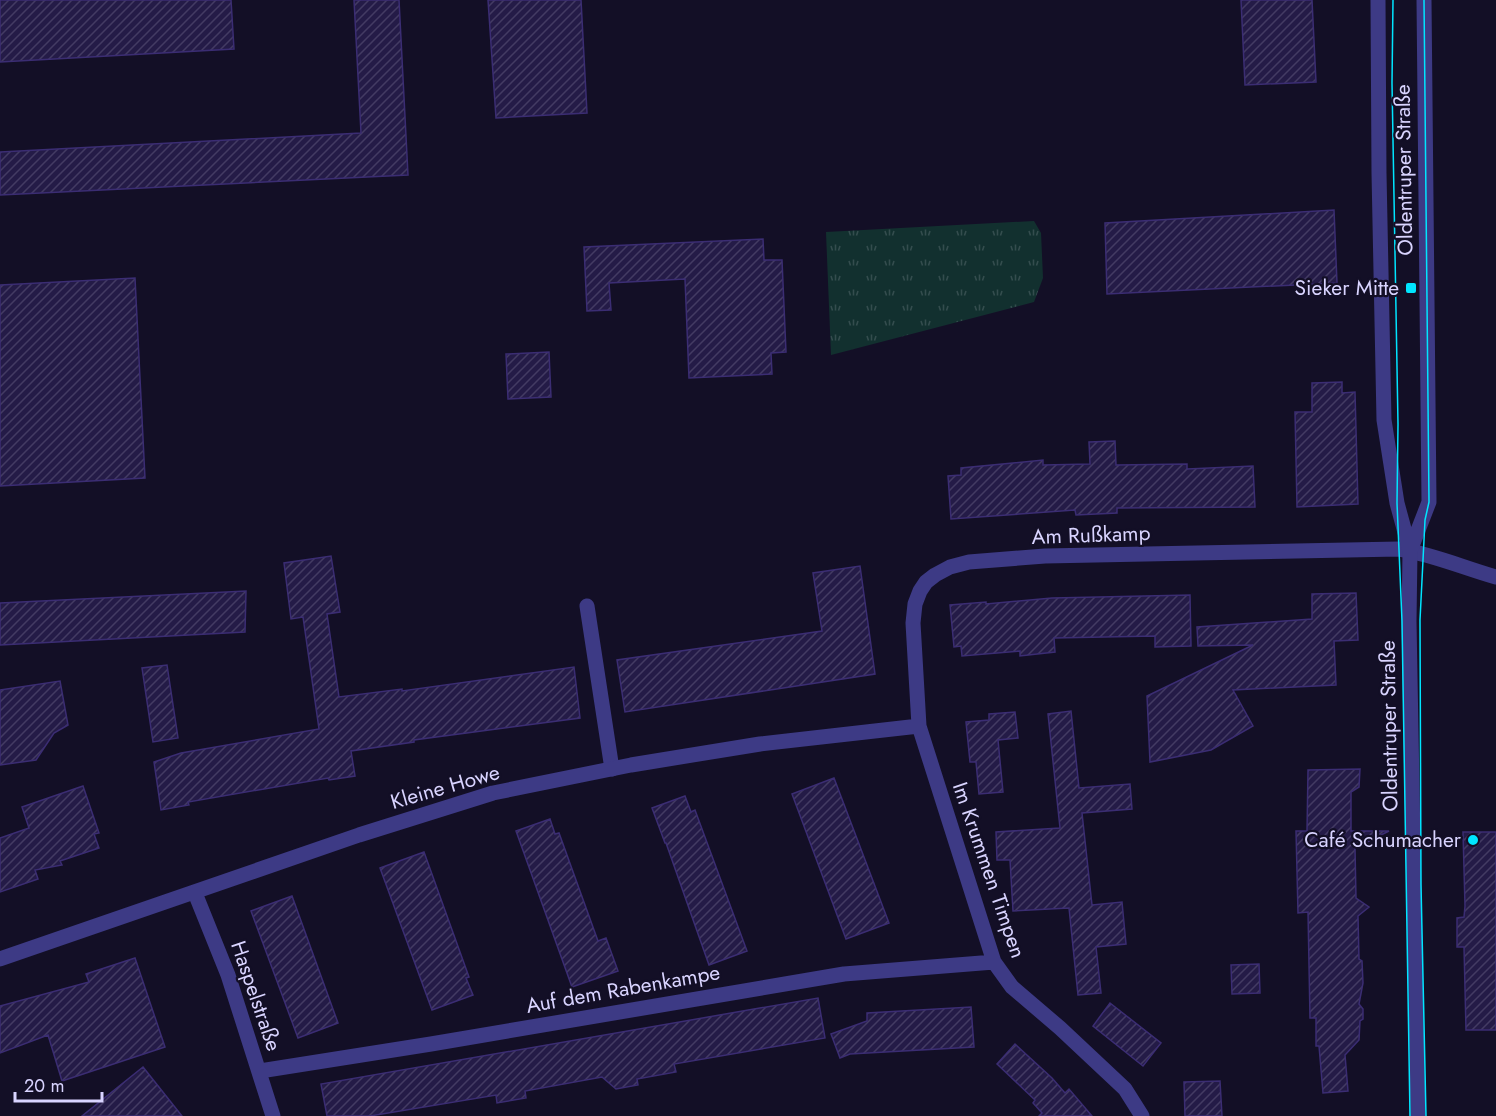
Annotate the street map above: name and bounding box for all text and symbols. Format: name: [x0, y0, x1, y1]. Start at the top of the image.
street label: Oldentruper Straße: [1388, 84, 1420, 256]
place label: Sieker Mitte: [1295, 273, 1399, 303]
marker: Sieker Mitte: [1404, 281, 1418, 295]
street label: Am Rußkamp: [1031, 518, 1151, 552]
street label: Oldentruper Straße: [1373, 640, 1405, 812]
street label: Kleine Howe: [387, 757, 503, 817]
street label: Im Krummen Timpen: [945, 778, 1033, 962]
place label: Café Schumacher: [1304, 825, 1462, 855]
marker: Café Schumacher: [1466, 833, 1480, 847]
street label: Haspelstraße: [223, 937, 289, 1055]
street label: Auf dem Rabenkampe: [524, 957, 722, 1021]
scale bar: [15, 1065, 102, 1103]
text: 20 m: [24, 1073, 64, 1099]

